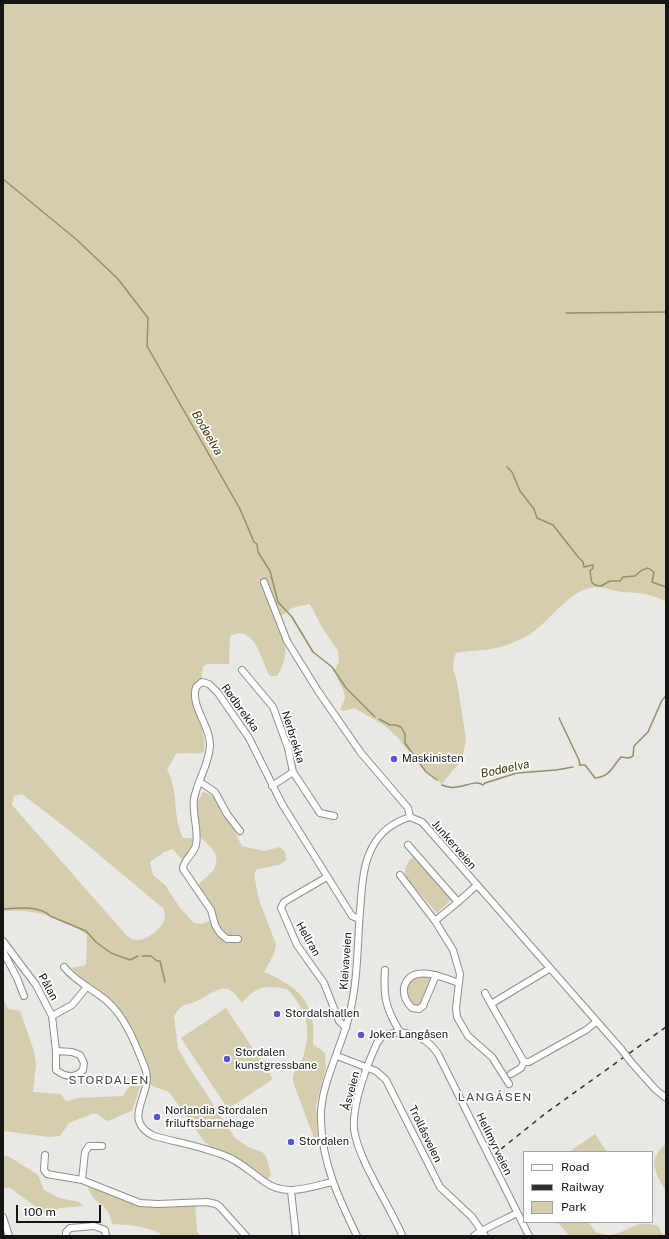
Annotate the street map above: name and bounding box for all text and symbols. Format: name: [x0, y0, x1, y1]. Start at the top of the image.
water label: Bodøelva: [188, 408, 226, 458]
street label: Rødbrekka: [218, 682, 262, 734]
street label: Nerbrekka: [279, 709, 307, 765]
place label: Maskinisten: [402, 752, 463, 766]
marker: Maskinisten: [389, 754, 399, 764]
water label: Bodøelva: [479, 757, 531, 781]
street label: Junkerveien: [429, 818, 479, 872]
street label: Hellran: [293, 919, 323, 959]
street label: Kleivaveien: [337, 932, 355, 990]
street label: Pålan: [35, 971, 61, 1003]
place label: Stordalshallen: [285, 1007, 359, 1021]
marker: Stordalshallen: [272, 1009, 282, 1019]
place label: Joker Langåsen: [369, 1028, 448, 1042]
marker: Joker Langåsen: [356, 1030, 366, 1040]
place label: Stordalen kunstgressbane: [235, 1046, 317, 1072]
marker: Stordalen kunstgressbane: [222, 1054, 232, 1064]
street label: Åsveien: [339, 1070, 363, 1112]
district label: STORDALEN: [69, 1073, 149, 1087]
district label: LANGÅSEN: [458, 1090, 532, 1104]
street label: Trollåsveien: [406, 1103, 444, 1165]
place label: Norlandia Stordalen friluftsbarnehage: [165, 1104, 268, 1130]
street label: Hellmyrveien: [473, 1111, 515, 1177]
marker: Norlandia Stordalen friluftsbarnehage: [152, 1112, 162, 1122]
place label: Stordalen: [299, 1135, 349, 1149]
marker: Stordalen: [286, 1137, 296, 1147]
legend: [523, 1151, 653, 1223]
text: Road: [561, 1160, 589, 1174]
text: Railway: [561, 1180, 604, 1194]
scale bar: [18, 1197, 103, 1223]
text: Park: [561, 1200, 587, 1214]
text: 100 m: [23, 1205, 56, 1219]

